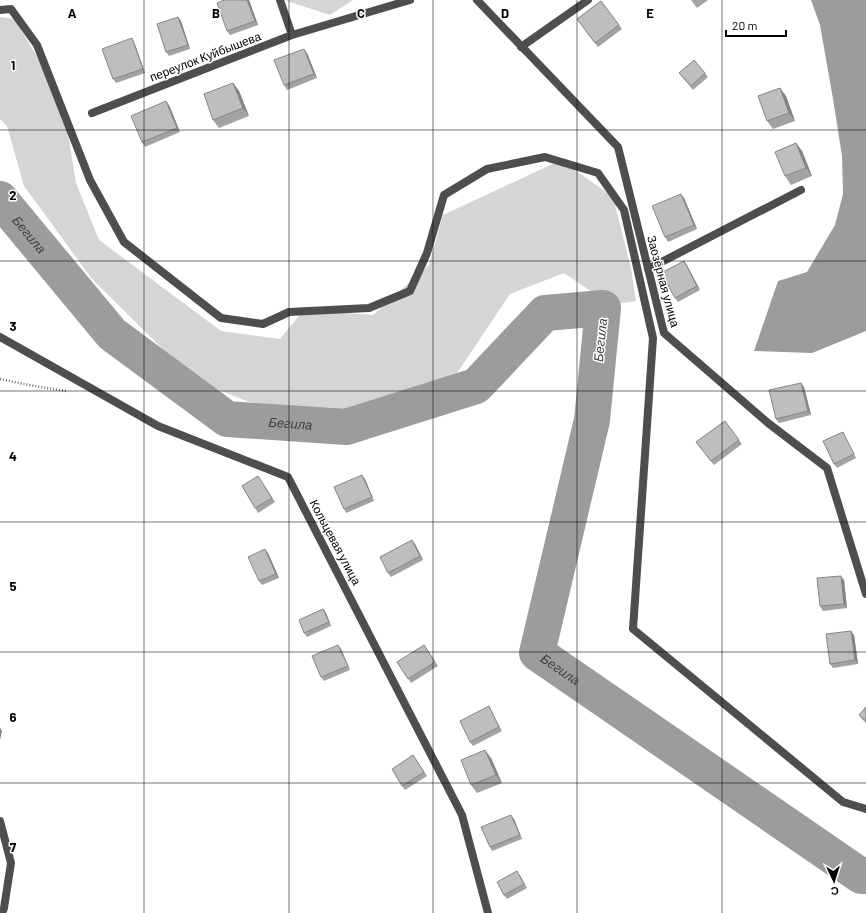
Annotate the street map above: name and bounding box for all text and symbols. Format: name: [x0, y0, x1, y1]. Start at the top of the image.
text: A: [68, 5, 77, 21]
text: B: [212, 5, 220, 21]
text: C: [357, 5, 365, 21]
text: D: [501, 5, 509, 21]
text: E: [646, 5, 654, 21]
scale bar: [726, 12, 786, 38]
text: 20 m: [732, 18, 758, 32]
street label: переулок Куйбышева: [147, 28, 263, 85]
text: 1: [11, 57, 15, 73]
text: 2: [9, 187, 17, 203]
water label: Бегила: [9, 212, 50, 256]
street label: Заозёрная улица: [644, 234, 683, 329]
water label: Бегила: [590, 317, 610, 363]
text: 3: [9, 318, 17, 334]
water label: Бегила: [268, 414, 313, 433]
text: 4: [9, 448, 17, 464]
street label: Кольцевая улица: [307, 497, 365, 588]
text: 5: [9, 578, 17, 594]
water label: Бегила: [538, 650, 583, 688]
text: 6: [10, 709, 17, 725]
text: 7: [10, 839, 17, 855]
north arrow: [814, 861, 854, 901]
text: С: [830, 885, 839, 898]

